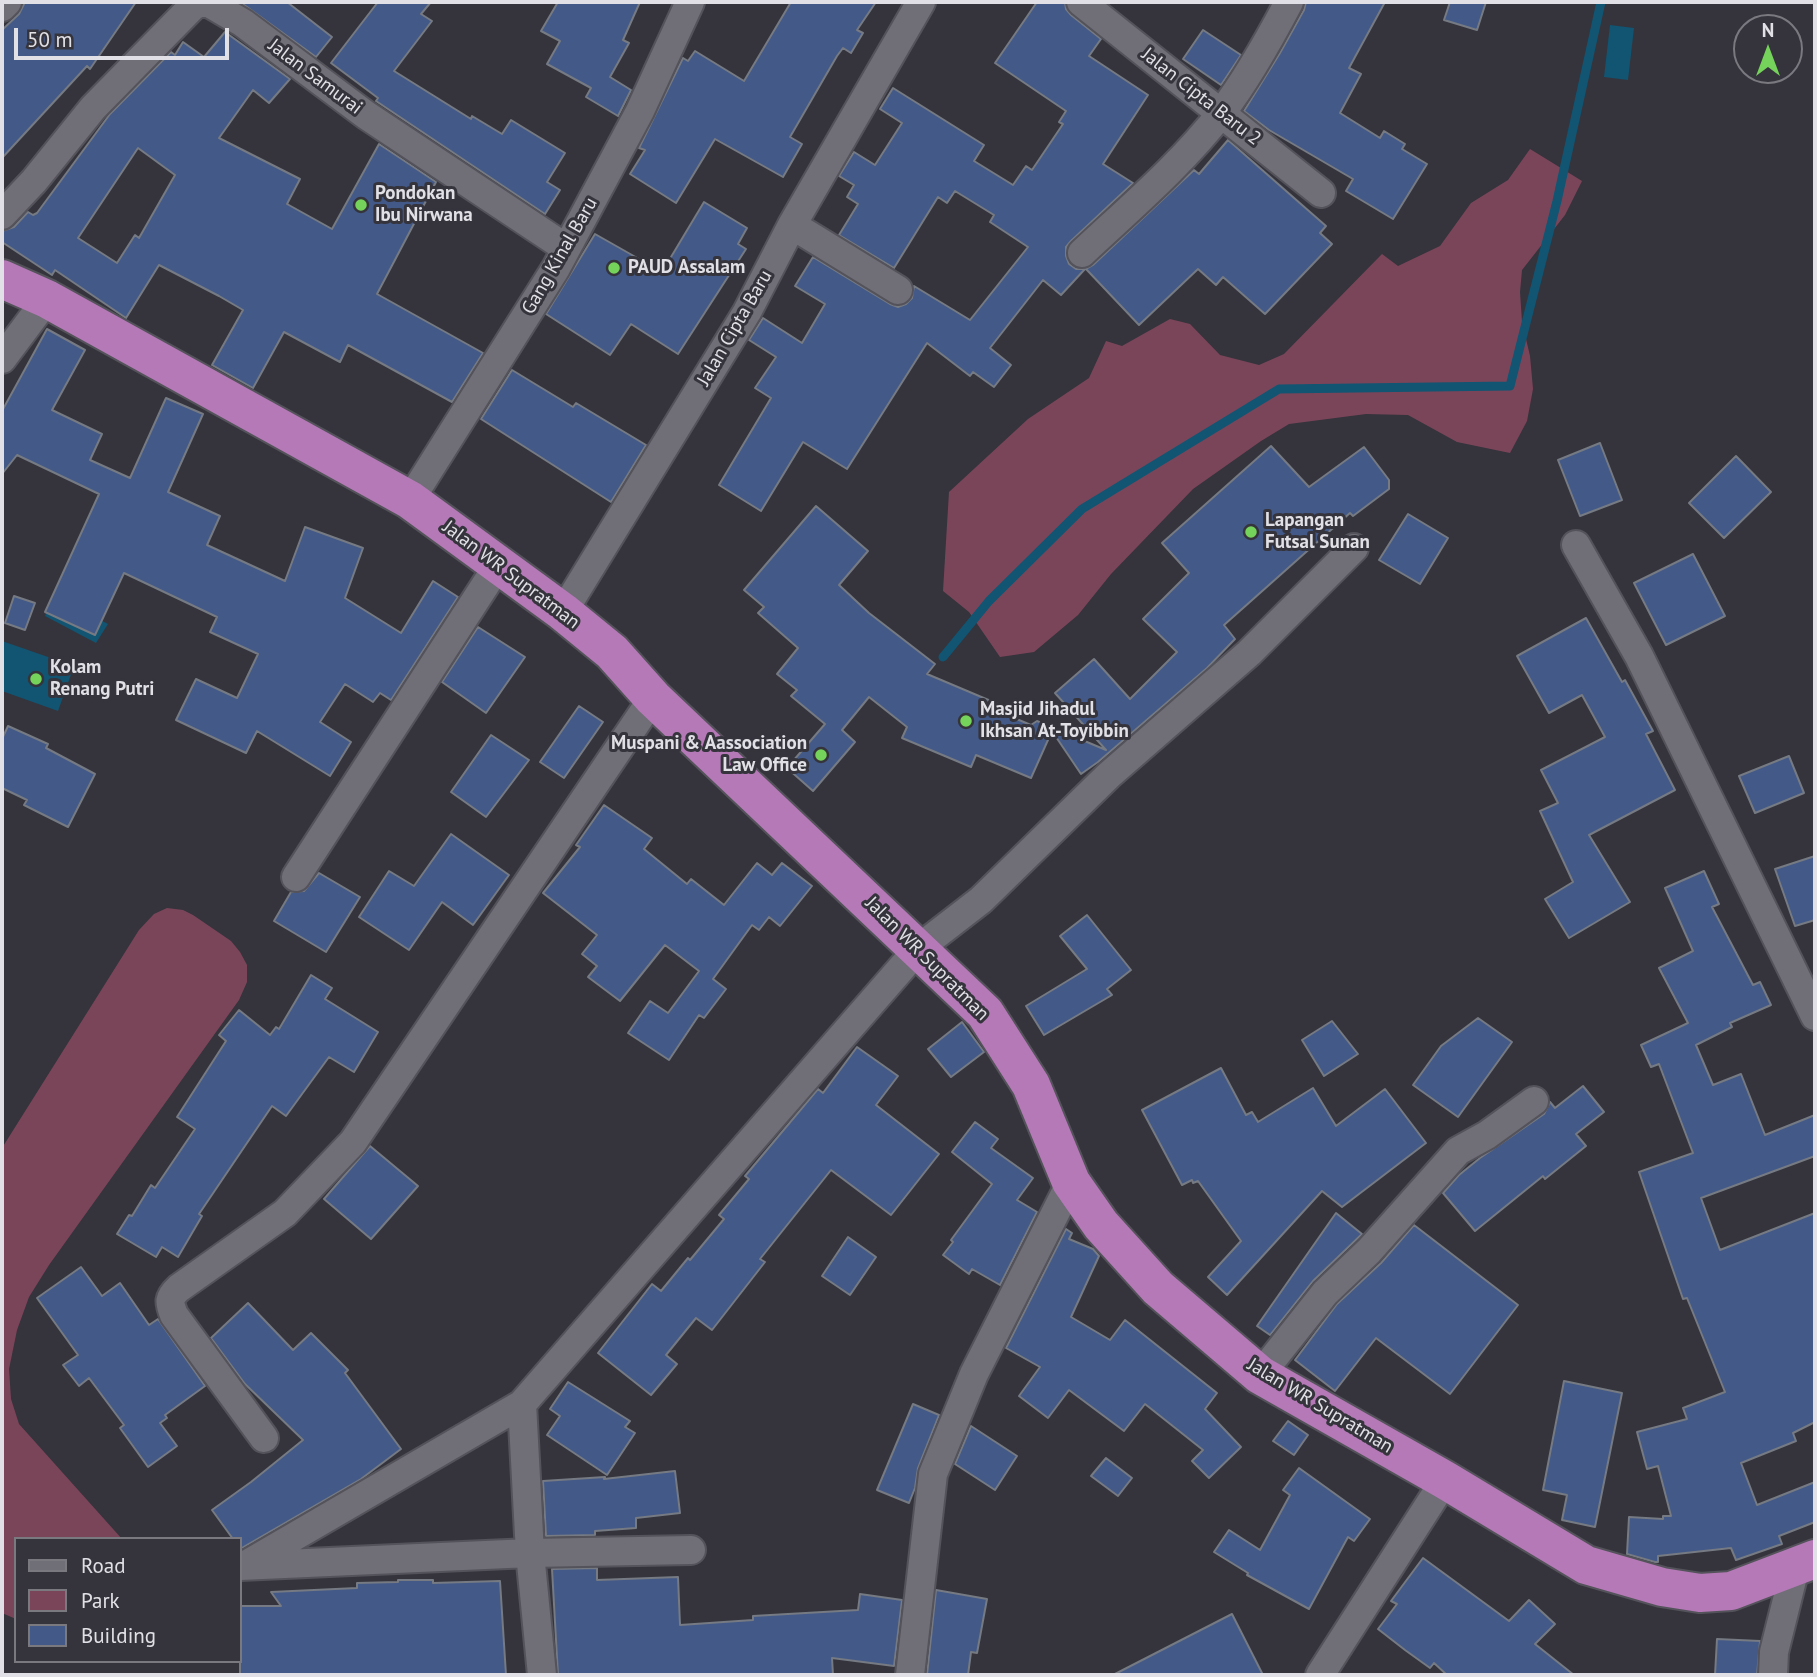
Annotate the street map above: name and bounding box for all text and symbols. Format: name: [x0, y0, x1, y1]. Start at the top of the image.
scale bar: [18, 14, 233, 58]
north arrow: [1733, 14, 1803, 84]
text: N: [1762, 18, 1774, 42]
text: 50 m: [27, 26, 73, 53]
street label: Jalan Samurai: [264, 34, 366, 120]
street label: Jalan Cipta Baru 2: [1137, 43, 1265, 151]
place label: Pondokan Ibu Nirwana: [375, 183, 473, 227]
street label: Gang Kinal Baru: [517, 194, 603, 318]
marker: Pondokan Ibu Nirwana: [353, 197, 369, 213]
place label: PAUD Assalam: [628, 257, 745, 279]
marker: PAUD Assalam: [606, 260, 622, 276]
street label: Jalan Cipta Baru: [693, 266, 777, 390]
place label: Lapangan Futsal Sunan: [1265, 510, 1370, 554]
street label: Jalan WR Supratman: [438, 516, 584, 634]
marker: Lapangan Futsal Sunan: [1243, 524, 1259, 540]
place label: Kolam Renang Putri: [50, 657, 154, 701]
marker: Kolam Renang Putri: [28, 671, 44, 687]
place label: Masjid Jihadul Ikhsan At-Toyibbin: [980, 699, 1129, 743]
marker: Masjid Jihadul Ikhsan At-Toyibbin: [958, 713, 974, 729]
place label: Muspani & Aassociation Law Office: [611, 733, 807, 777]
marker: Muspani & Aassociation Law Office: [813, 747, 829, 763]
street label: Jalan WR Supratman: [860, 892, 994, 1026]
street label: Jalan WR Supratman: [1243, 1354, 1397, 1458]
legend: [14, 1537, 242, 1663]
text: Road: [81, 1552, 125, 1579]
text: Park: [81, 1587, 120, 1614]
text: Building: [81, 1622, 156, 1649]

